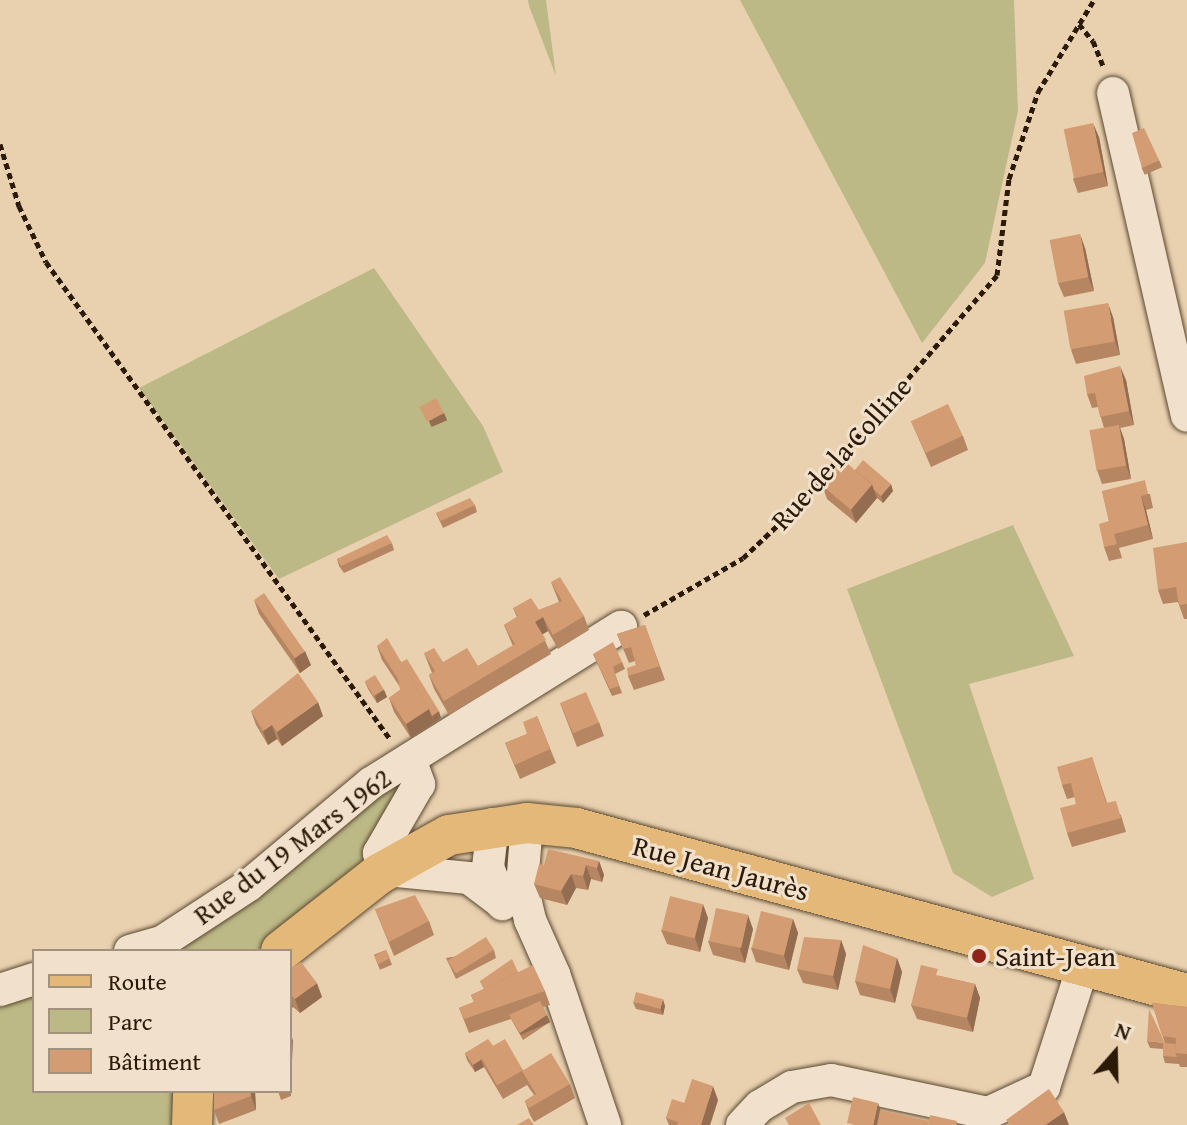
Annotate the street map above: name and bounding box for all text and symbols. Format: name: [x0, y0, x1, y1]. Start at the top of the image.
street label: Rue de la Colline: [764, 370, 918, 536]
street label: Rue du 19 Mars 1962: [186, 761, 398, 931]
street label: Rue Jean Jaurès: [629, 828, 813, 908]
place label: Saint-Jean: [995, 939, 1116, 973]
marker: Saint-Jean: [970, 947, 988, 965]
legend: [32, 949, 292, 1093]
text: Route: [108, 964, 167, 999]
text: Parc: [108, 1004, 152, 1039]
north arrow: [1075, 1013, 1155, 1093]
text: N: [1111, 1013, 1136, 1048]
text: Bâtiment: [108, 1044, 201, 1079]

